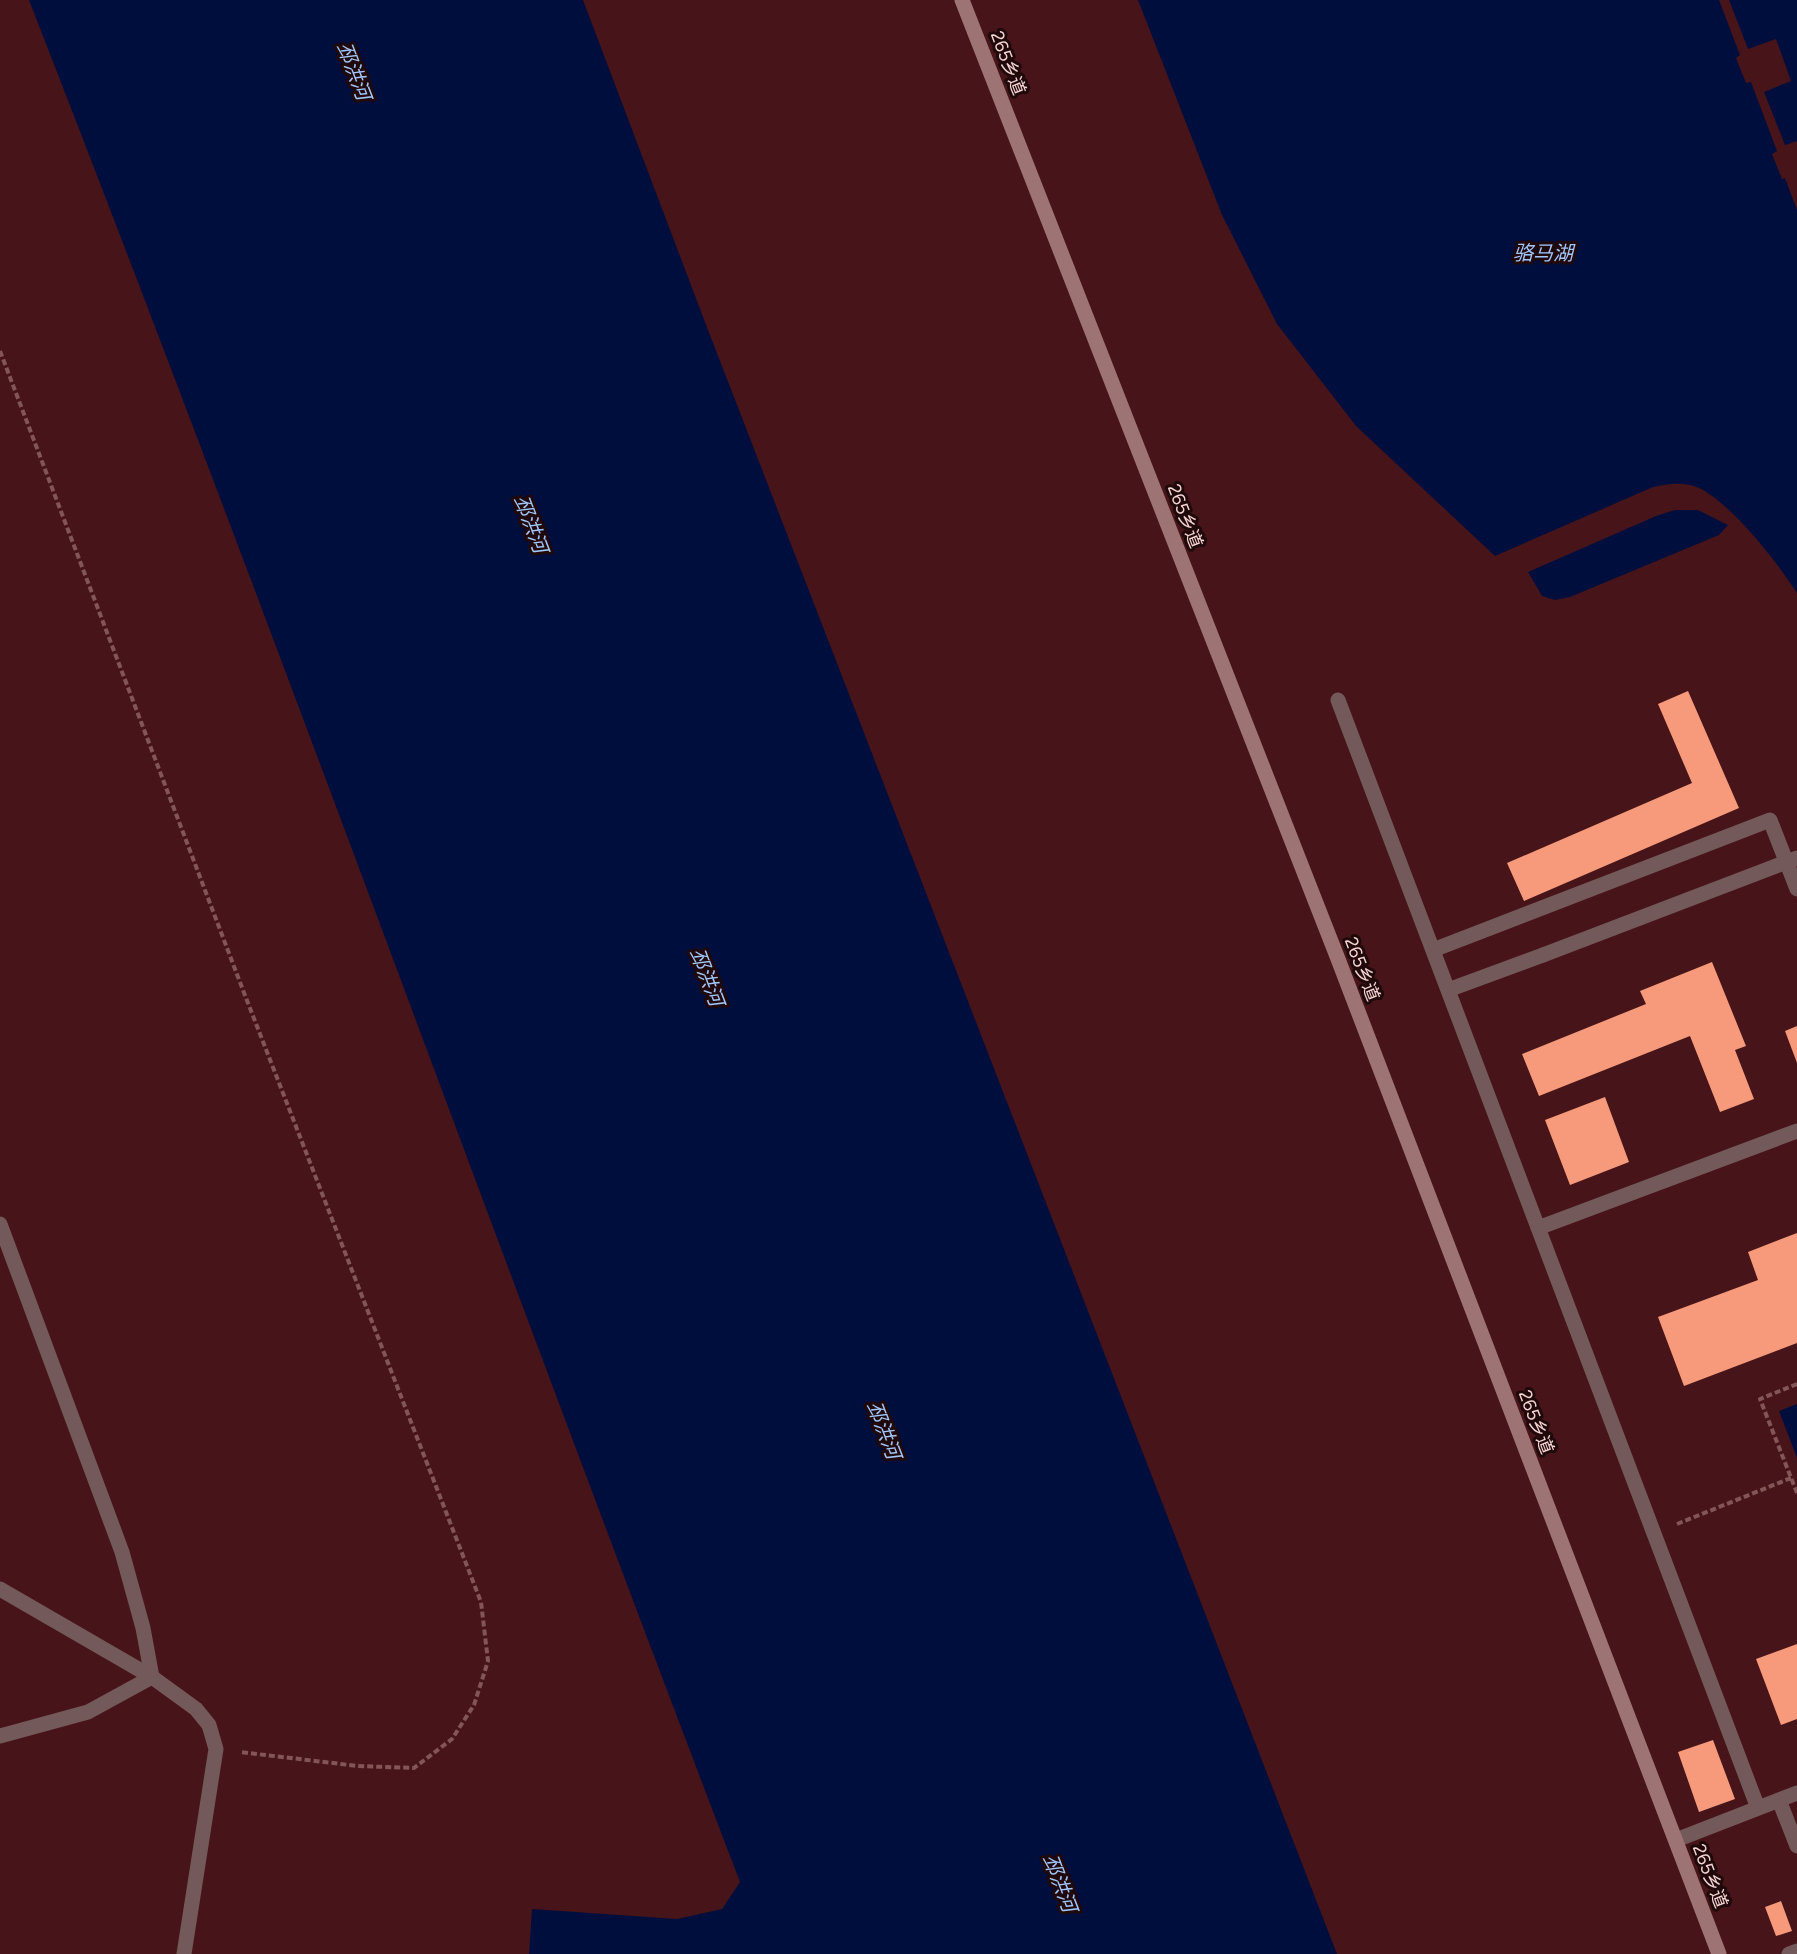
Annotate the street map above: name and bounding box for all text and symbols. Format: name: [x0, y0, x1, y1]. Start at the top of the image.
street label: 265乡道: [986, 28, 1030, 98]
water label: 邳洪河: [332, 39, 377, 107]
water label: 骆马湖: [1513, 241, 1576, 265]
street label: 265乡道: [1163, 481, 1207, 551]
water label: 邳洪河: [509, 492, 554, 560]
street label: 265乡道: [1340, 934, 1384, 1004]
water label: 邳洪河: [685, 945, 730, 1013]
street label: 265乡道: [1514, 1387, 1558, 1457]
water label: 邳洪河: [862, 1398, 907, 1466]
street label: 265乡道: [1688, 1841, 1732, 1911]
water label: 邳洪河: [1038, 1851, 1083, 1919]

